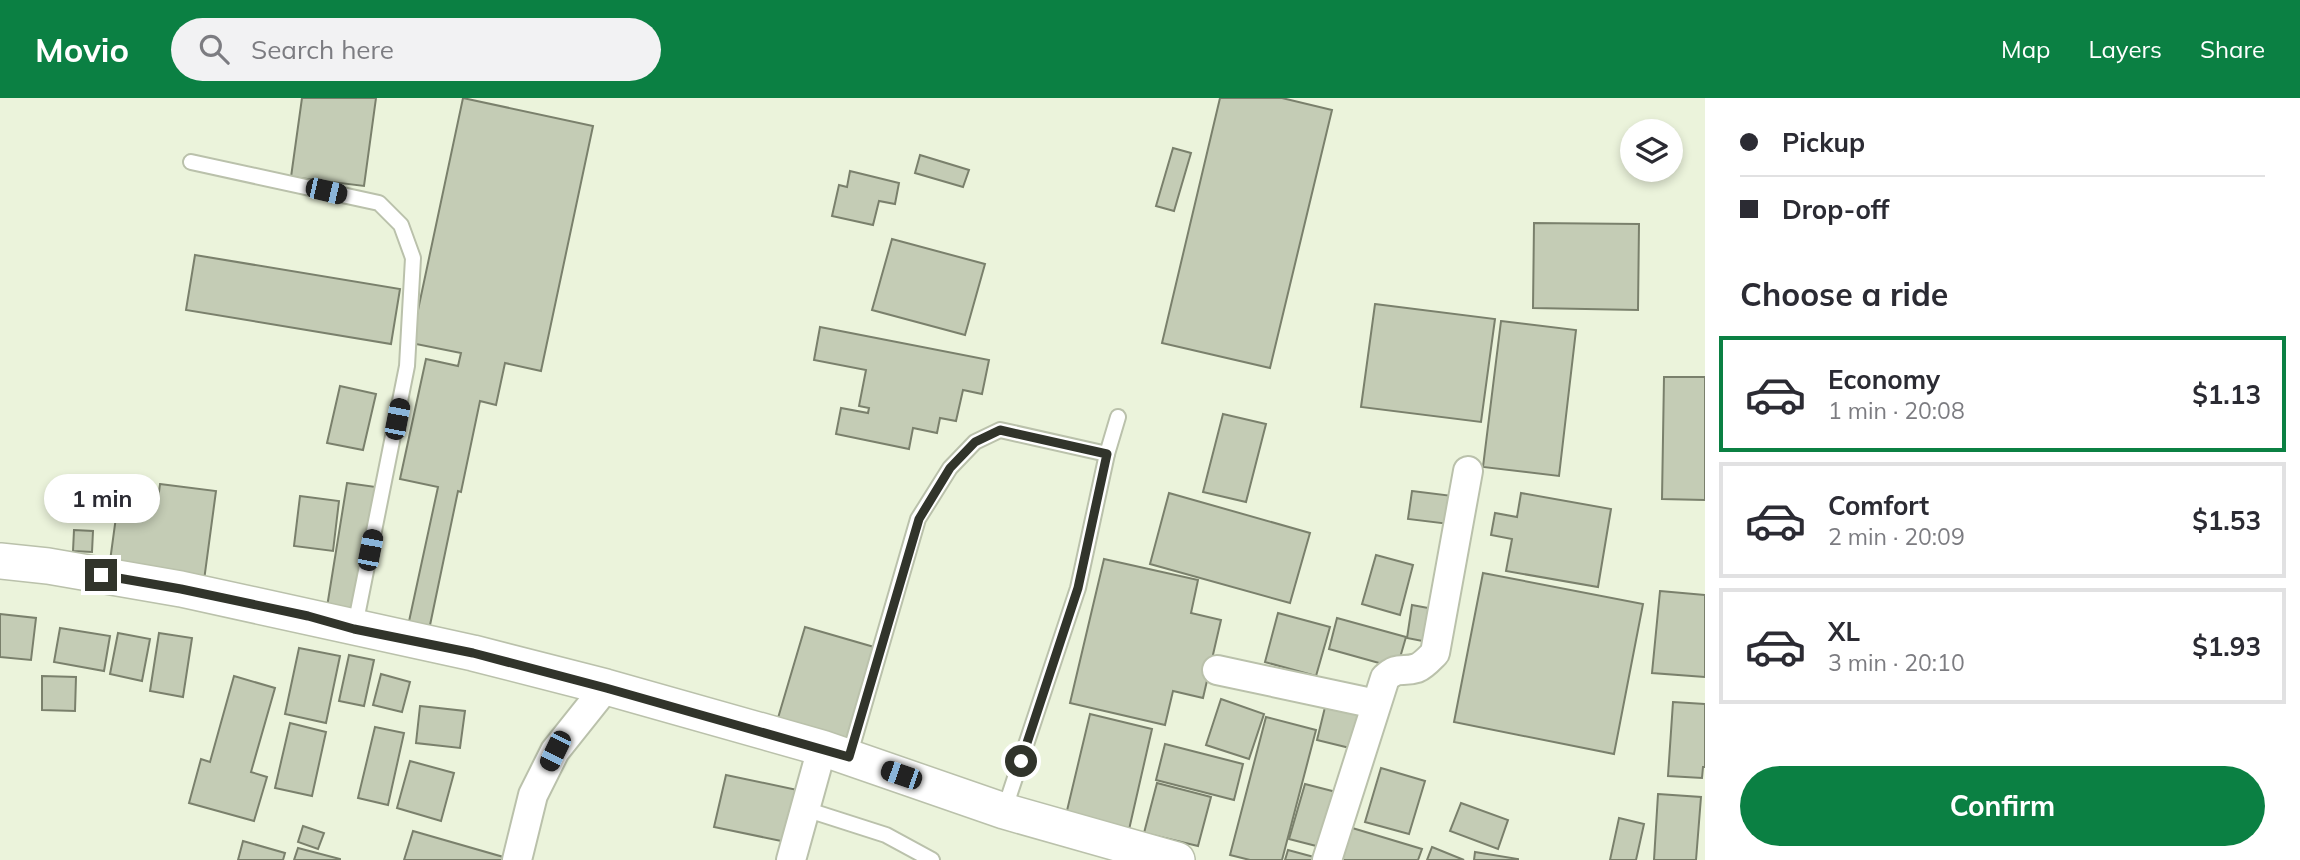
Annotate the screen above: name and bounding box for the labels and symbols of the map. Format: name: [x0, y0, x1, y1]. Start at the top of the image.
car: [304, 176, 349, 206]
car: [383, 396, 412, 442]
callout: 1 min: [43, 474, 159, 522]
car: [356, 527, 385, 573]
route end: [85, 559, 117, 591]
car: [537, 728, 574, 774]
route start: [1005, 745, 1037, 777]
car: [878, 758, 925, 792]

